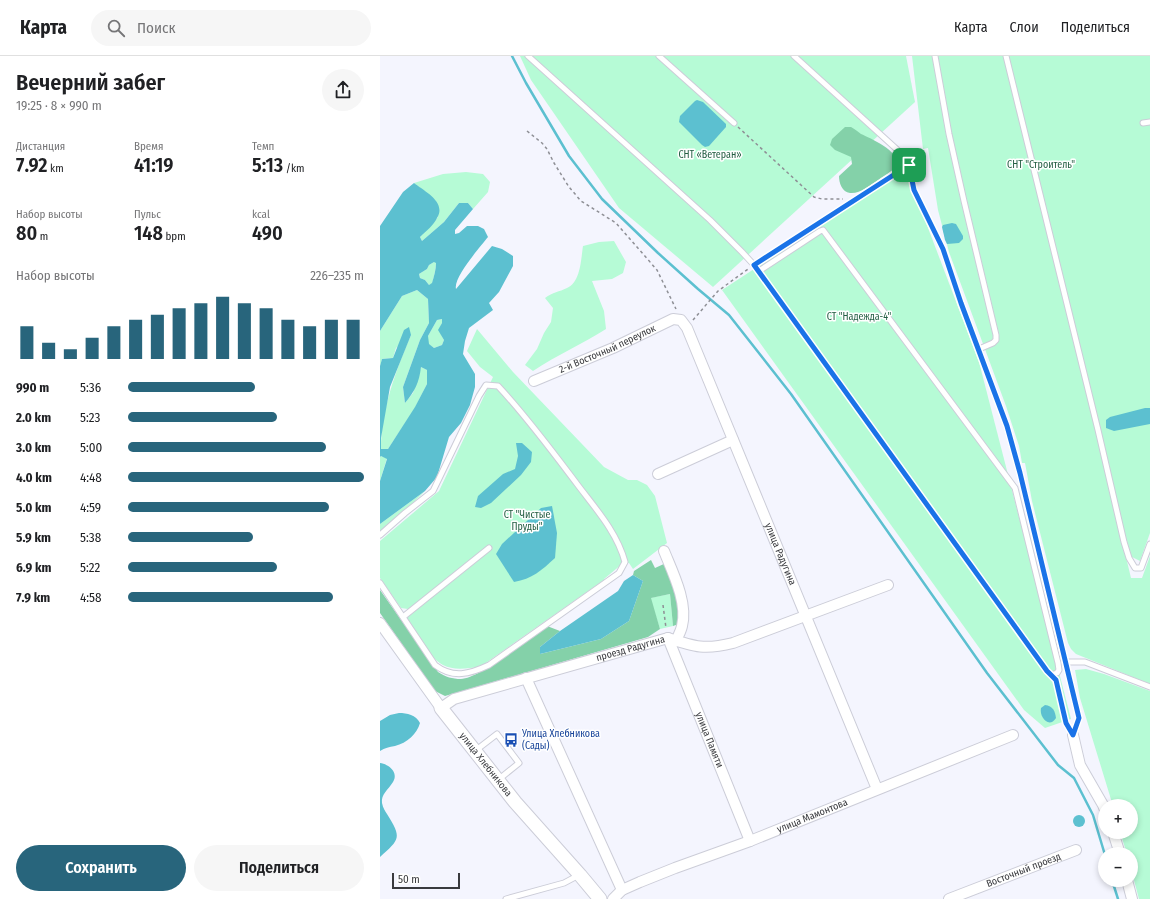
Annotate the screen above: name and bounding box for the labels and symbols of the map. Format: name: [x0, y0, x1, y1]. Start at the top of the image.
pin: [892, 148, 926, 182]
park label: СНТ «Ветеран»: [678, 149, 742, 161]
park label: СНТ "Строитель": [1007, 159, 1075, 171]
park label: СТ "Надежда-4": [827, 311, 891, 323]
street label: 2-й Восточный переулок: [557, 322, 658, 376]
park label: СТ "Чистые Пруды": [504, 509, 550, 533]
street label: улица Радугина: [762, 521, 798, 587]
street label: проезд Радугина: [595, 633, 666, 664]
street label: улица Памяти: [693, 710, 726, 770]
place label: Улица Хлебникова (Сады): [521, 728, 600, 752]
street label: улица Хлебникова: [457, 730, 514, 799]
bus stop icon: Улица Хлебникова (Сады): [503, 732, 519, 748]
street label: улица Мамонтова: [775, 796, 849, 835]
street label: Восточный проезд: [985, 850, 1063, 890]
scale bar: [392, 871, 460, 890]

